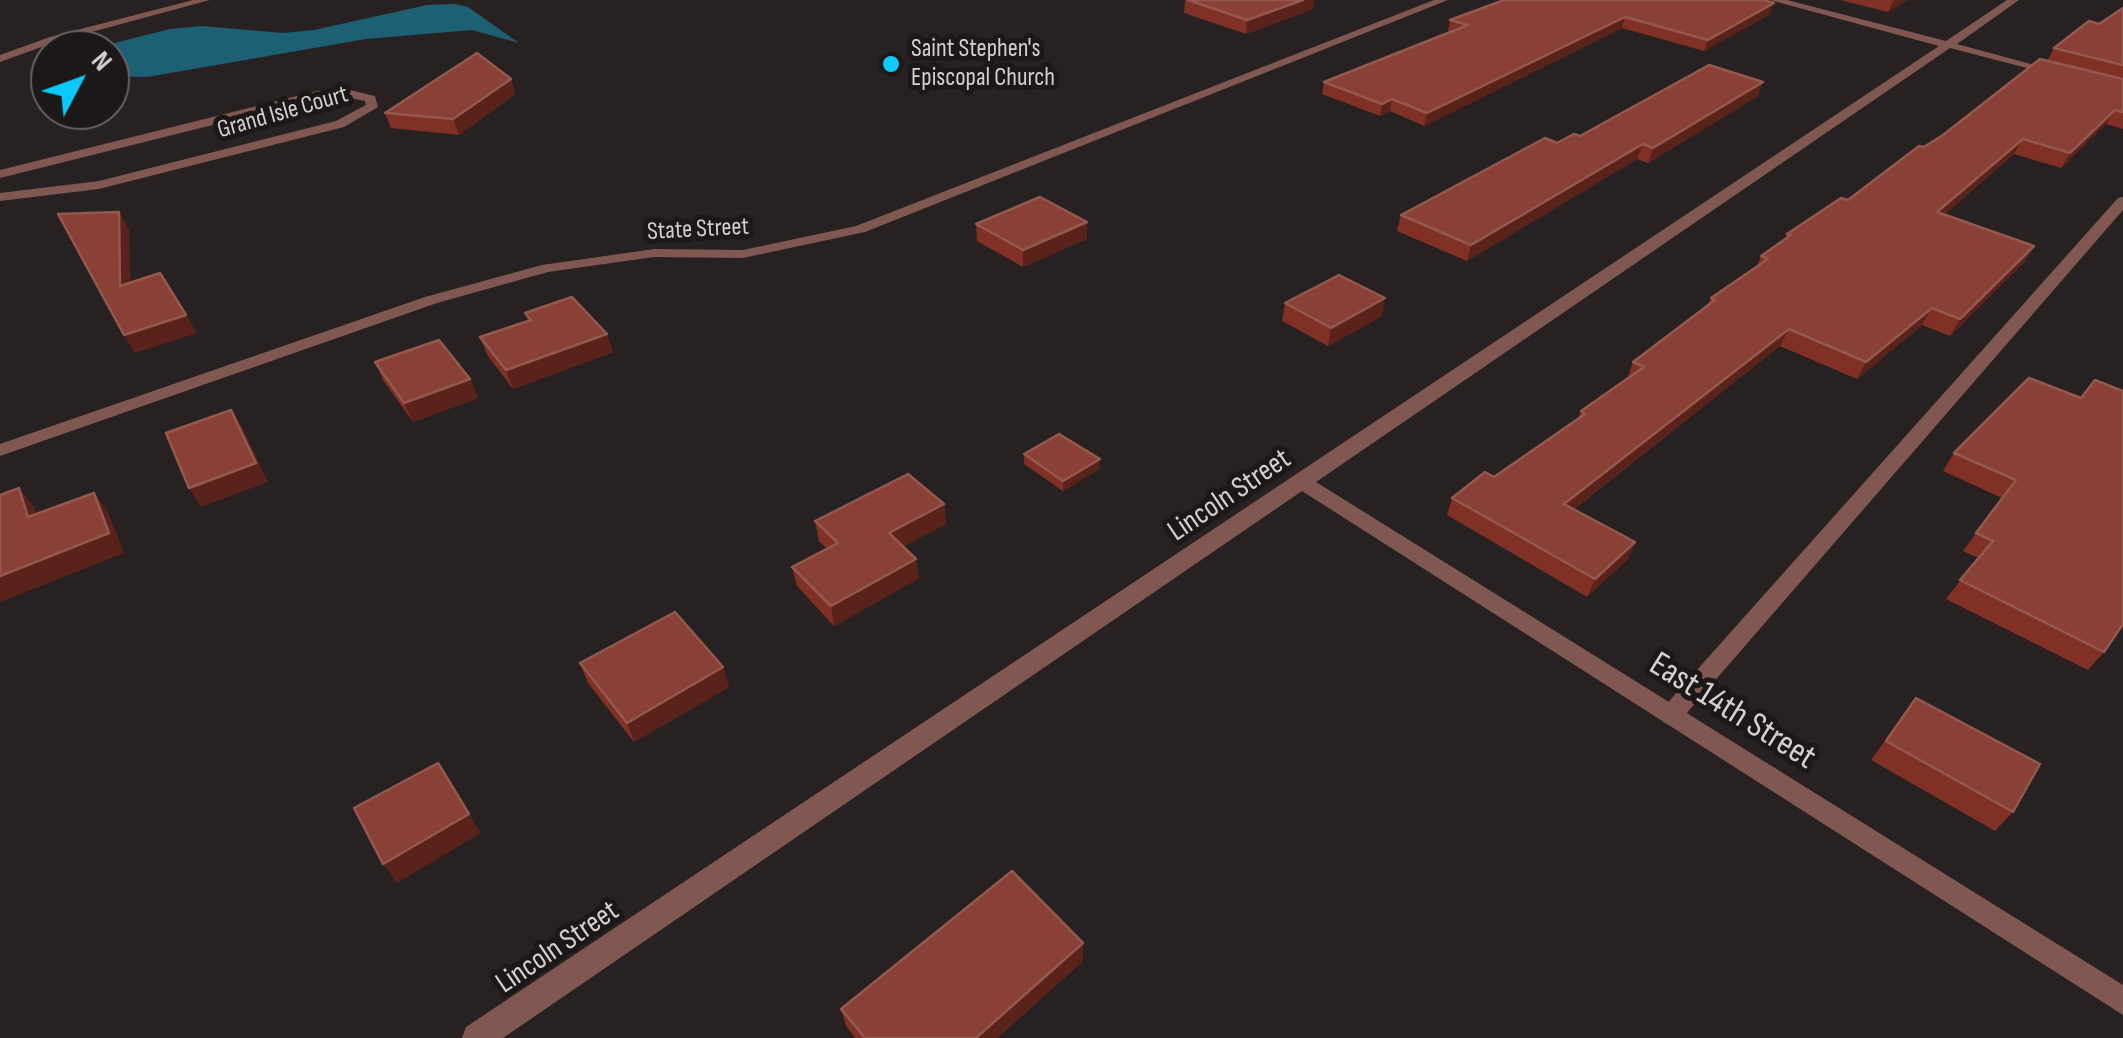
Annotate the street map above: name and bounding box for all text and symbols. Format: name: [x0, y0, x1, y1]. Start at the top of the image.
north arrow: [30, 30, 130, 130]
place label: Saint Stephen's Episcopal Church: [911, 35, 1055, 94]
text: N: [84, 45, 119, 78]
marker: Saint Stephen's Episcopal Church: [880, 53, 902, 75]
street label: Grand Isle Court: [214, 80, 352, 146]
street label: State Street: [646, 212, 750, 248]
street label: Lincoln Street: [1162, 442, 1298, 550]
street label: East 14th Street: [1641, 644, 1823, 780]
street label: Lincoln Street: [490, 894, 626, 1002]

